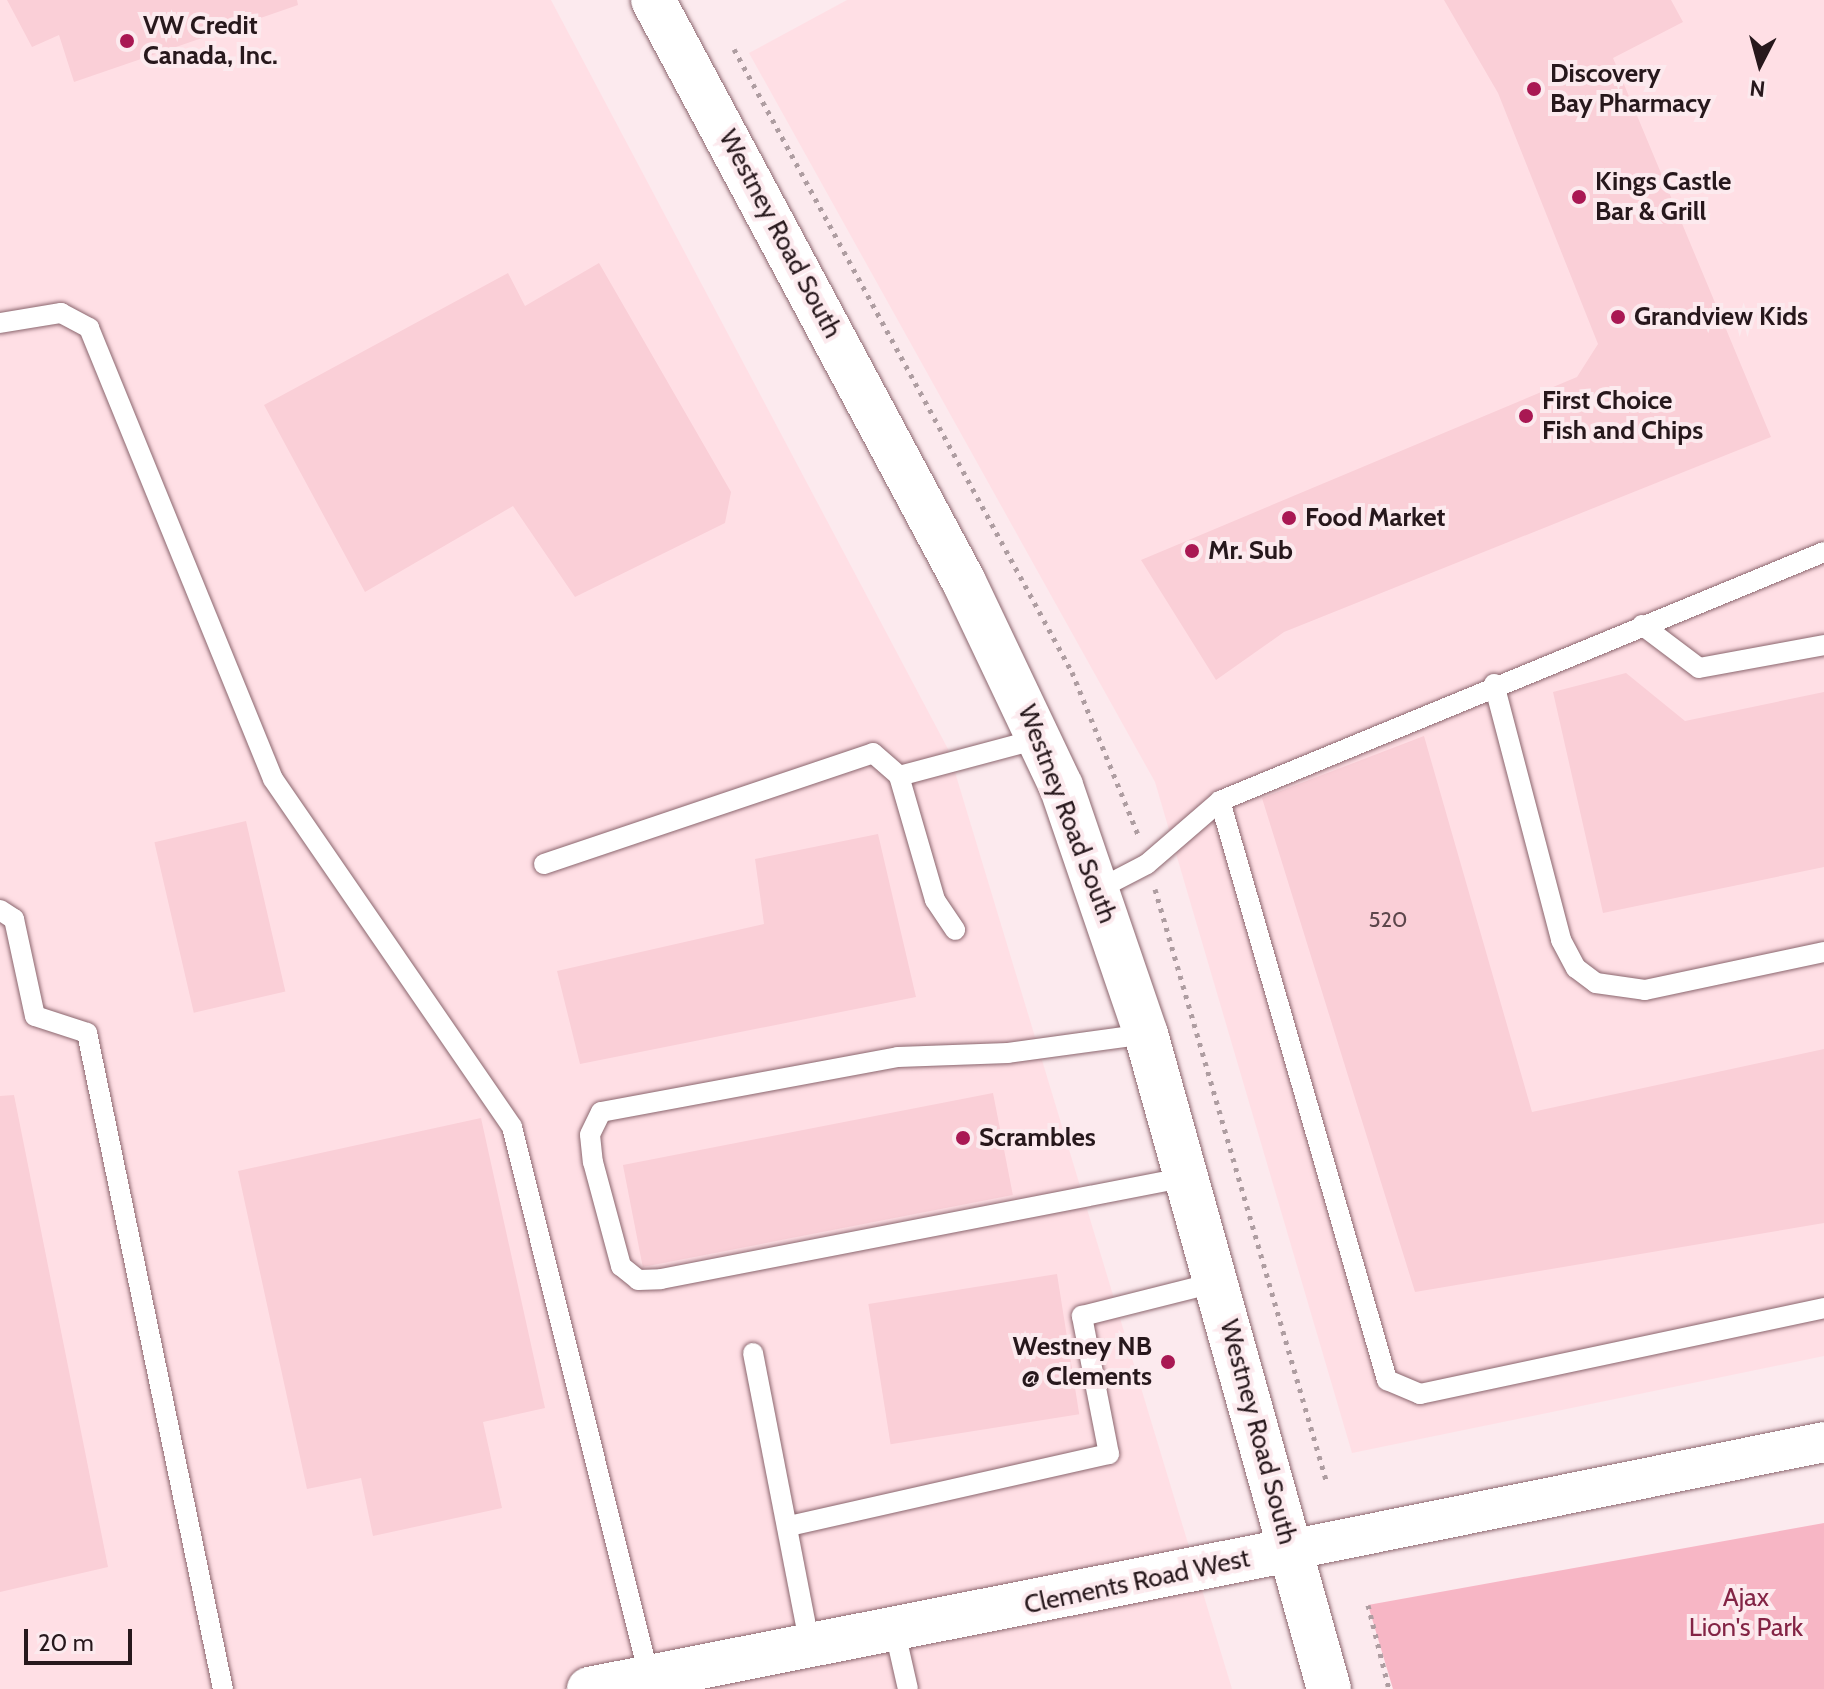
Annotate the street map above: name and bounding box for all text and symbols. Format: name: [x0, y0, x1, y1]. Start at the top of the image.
place label: VW Credit Canada, Inc.: [143, 10, 278, 72]
north arrow: [1720, 24, 1800, 104]
marker: VW Credit Canada, Inc.: [118, 32, 136, 50]
place label: Discovery Bay Pharmacy: [1550, 58, 1711, 120]
text: N: [1748, 74, 1767, 103]
marker: Discovery Bay Pharmacy: [1525, 80, 1543, 98]
street label: Westney Road South: [712, 125, 848, 343]
place label: Kings Castle Bar & Grill: [1595, 166, 1731, 228]
marker: Kings Castle Bar & Grill: [1570, 188, 1588, 206]
place label: Grandview Kids: [1634, 301, 1808, 333]
marker: Grandview Kids: [1609, 308, 1627, 326]
place label: First Choice Fish and Chips: [1542, 385, 1703, 446]
marker: First Choice Fish and Chips: [1517, 407, 1535, 425]
place label: Food Market: [1305, 502, 1446, 534]
marker: Food Market: [1280, 509, 1298, 527]
place label: Mr. Sub: [1208, 535, 1293, 567]
marker: Mr. Sub: [1183, 542, 1201, 560]
street label: Westney Road South: [1011, 700, 1123, 928]
house number: 520: [1369, 907, 1407, 933]
place label: Scrambles: [979, 1122, 1096, 1154]
marker: Scrambles: [954, 1129, 972, 1147]
street label: Westney Road South: [1213, 1316, 1303, 1548]
place label: Westney NB @ Clements: [1013, 1331, 1152, 1392]
marker: Westney NB @ Clements: [1159, 1353, 1177, 1371]
street label: Clements Road West: [1021, 1543, 1253, 1621]
park label: Ajax Lion's Park: [1689, 1582, 1803, 1644]
scale bar: [28, 1613, 136, 1663]
text: 20 m: [38, 1628, 94, 1657]

